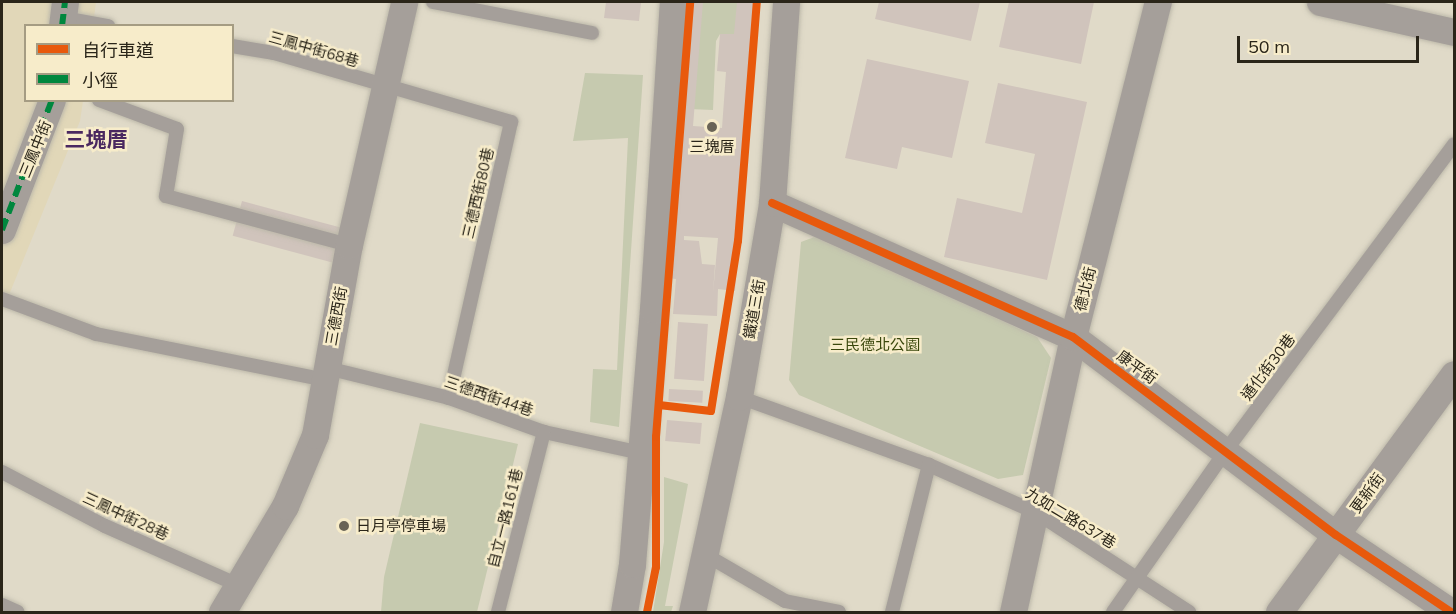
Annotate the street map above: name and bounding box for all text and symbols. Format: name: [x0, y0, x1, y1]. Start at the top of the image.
legend: [24, 24, 234, 102]
scale bar: [1240, 24, 1422, 62]
street label: 三鳳中街68巷: [267, 28, 361, 70]
text: 50 m: [1248, 35, 1290, 58]
text: 自行車道: [82, 39, 154, 62]
text: 小徑: [82, 69, 118, 92]
street label: 三鳳中街: [15, 118, 55, 180]
marker: 三塊厝: [703, 118, 721, 136]
district label: 三塊厝: [65, 126, 127, 152]
place label: 三塊厝: [690, 138, 734, 156]
street label: 三德西街80巷: [459, 146, 497, 240]
street label: 德北街: [1071, 265, 1099, 313]
street label: 鐵道三街: [740, 278, 768, 340]
street label: 三德西街: [322, 285, 350, 347]
street label: 通化街30巷: [1237, 330, 1299, 404]
park label: 三民德北公園: [830, 336, 920, 354]
street label: 康平街: [1114, 346, 1160, 388]
street label: 三德西街44巷: [442, 372, 536, 420]
street label: 自立一路161巷: [484, 466, 526, 570]
street label: 更新街: [1346, 470, 1388, 516]
street label: 九如二路637巷: [1023, 484, 1119, 552]
street label: 三鳳中街28巷: [80, 488, 172, 544]
place label: 日月亭停車場: [356, 517, 446, 535]
marker: 日月亭停車場: [337, 519, 351, 533]

